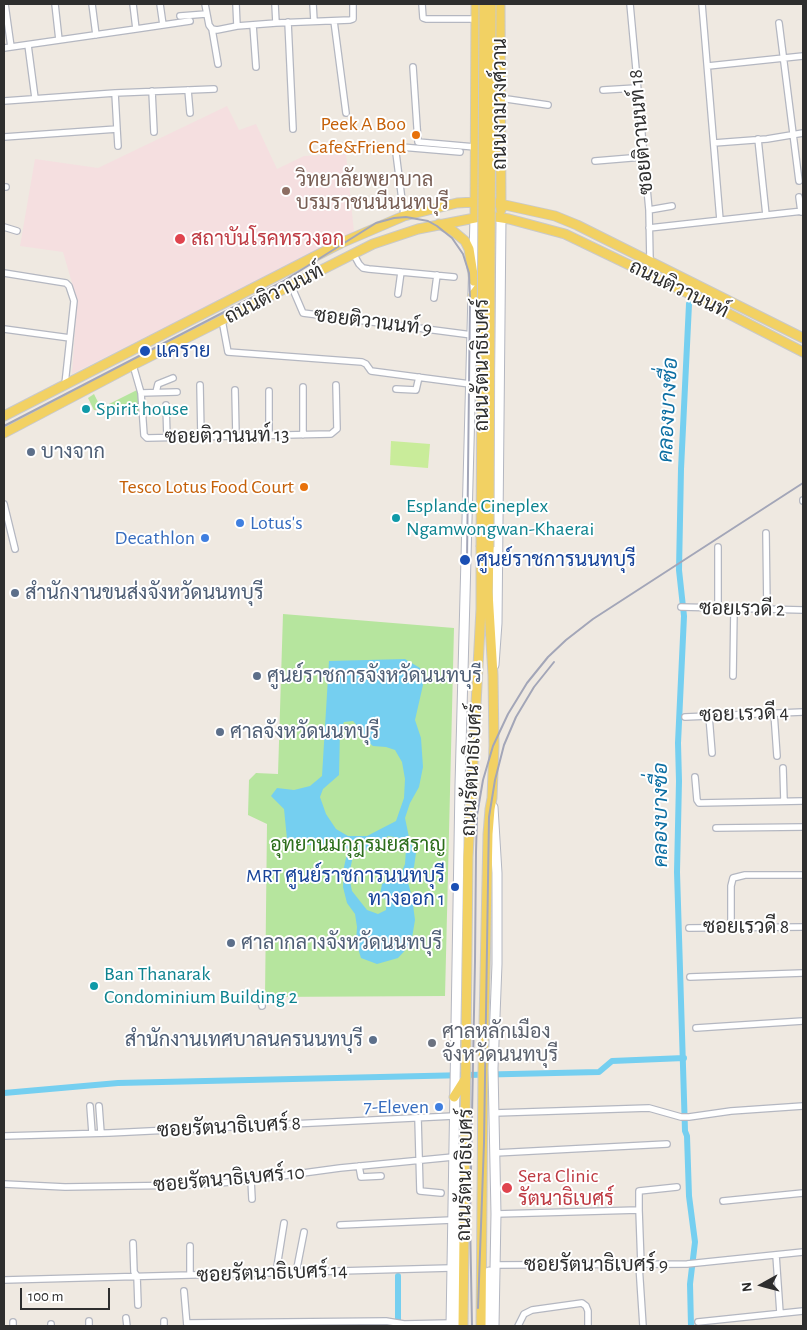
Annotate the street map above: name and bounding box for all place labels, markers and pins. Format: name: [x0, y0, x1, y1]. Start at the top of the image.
place label: Peek A Boo Cafe&Friend: [309, 112, 406, 159]
marker: Peek A Boo Cafe&Friend: [410, 129, 422, 141]
place label: วิทยาลัยพยาบาล บรมราชนนีนนทบุรี: [296, 168, 449, 215]
marker: วิทยาลัยพยาบาล บรมราชนนีนนทบุรี: [280, 185, 292, 197]
place label: สถาบันโรคทรวงอก: [191, 227, 344, 251]
marker: สถาบันโรคทรวงอก: [173, 232, 187, 246]
place label: แคราย: [156, 339, 210, 363]
marker: แคราย: [138, 344, 152, 358]
place label: Spirit house: [96, 397, 188, 421]
marker: Spirit house: [80, 403, 92, 415]
place label: บางจาก: [41, 440, 105, 464]
marker: บางจาก: [25, 446, 37, 458]
place label: Tesco Lotus Food Court: [119, 475, 294, 499]
marker: Tesco Lotus Food Court: [298, 481, 310, 493]
place label: Esplande Cineplex Ngamwongwan-Khaerai: [406, 494, 594, 541]
place label: Lotus's: [250, 511, 303, 535]
marker: Esplande Cineplex Ngamwongwan-Khaerai: [390, 512, 402, 524]
marker: Lotus's: [234, 517, 246, 529]
place label: Decathlon: [114, 526, 195, 550]
marker: Decathlon: [199, 532, 211, 544]
place label: ศูนย์ราชการนนทบุรี: [476, 548, 636, 572]
marker: ศูนย์ราชการนนทบุรี: [458, 553, 472, 567]
place label: สำนักงานขนส่งจังหวัดนนทบุรี: [25, 581, 264, 605]
marker: สำนักงานขนส่งจังหวัดนนทบุรี: [9, 587, 21, 599]
place label: ศูนย์ราชการจังหวัดนนทบุรี: [267, 664, 482, 688]
marker: ศูนย์ราชการจังหวัดนนทบุรี: [251, 670, 263, 682]
place label: ศาลจังหวัดนนทบุรี: [230, 720, 380, 744]
marker: ศาลจังหวัดนนทบุรี: [214, 726, 226, 738]
place label: MRT ศูนย์ราชการนนทบุรี ทางออก 1: [246, 864, 445, 911]
marker: MRT ศูนย์ราชการนนทบุรี ทางออก 1: [449, 881, 461, 893]
place label: ศาลากลางจังหวัดนนทบุรี: [241, 931, 442, 955]
marker: ศาลากลางจังหวัดนนทบุรี: [225, 937, 237, 949]
place label: Ban Thanarak Condominium Building 2: [104, 962, 298, 1009]
marker: Ban Thanarak Condominium Building 2: [88, 980, 100, 992]
place label: ศาลหลักเมือง จังหวัดนนทบุรี: [442, 1020, 558, 1067]
place label: สำนักงานเทศบาลนครนนทบุรี: [125, 1028, 363, 1052]
marker: สำนักงานเทศบาลนครนนทบุรี: [367, 1034, 379, 1046]
marker: ศาลหลักเมือง จังหวัดนนทบุรี: [426, 1037, 438, 1049]
place label: 7-Eleven: [364, 1095, 429, 1119]
marker: 7-Eleven: [433, 1101, 445, 1113]
place label: Sera Clinic รัตนาธิเบศร์: [518, 1164, 614, 1211]
marker: Sera Clinic รัตนาธิเบศร์: [500, 1181, 514, 1195]

